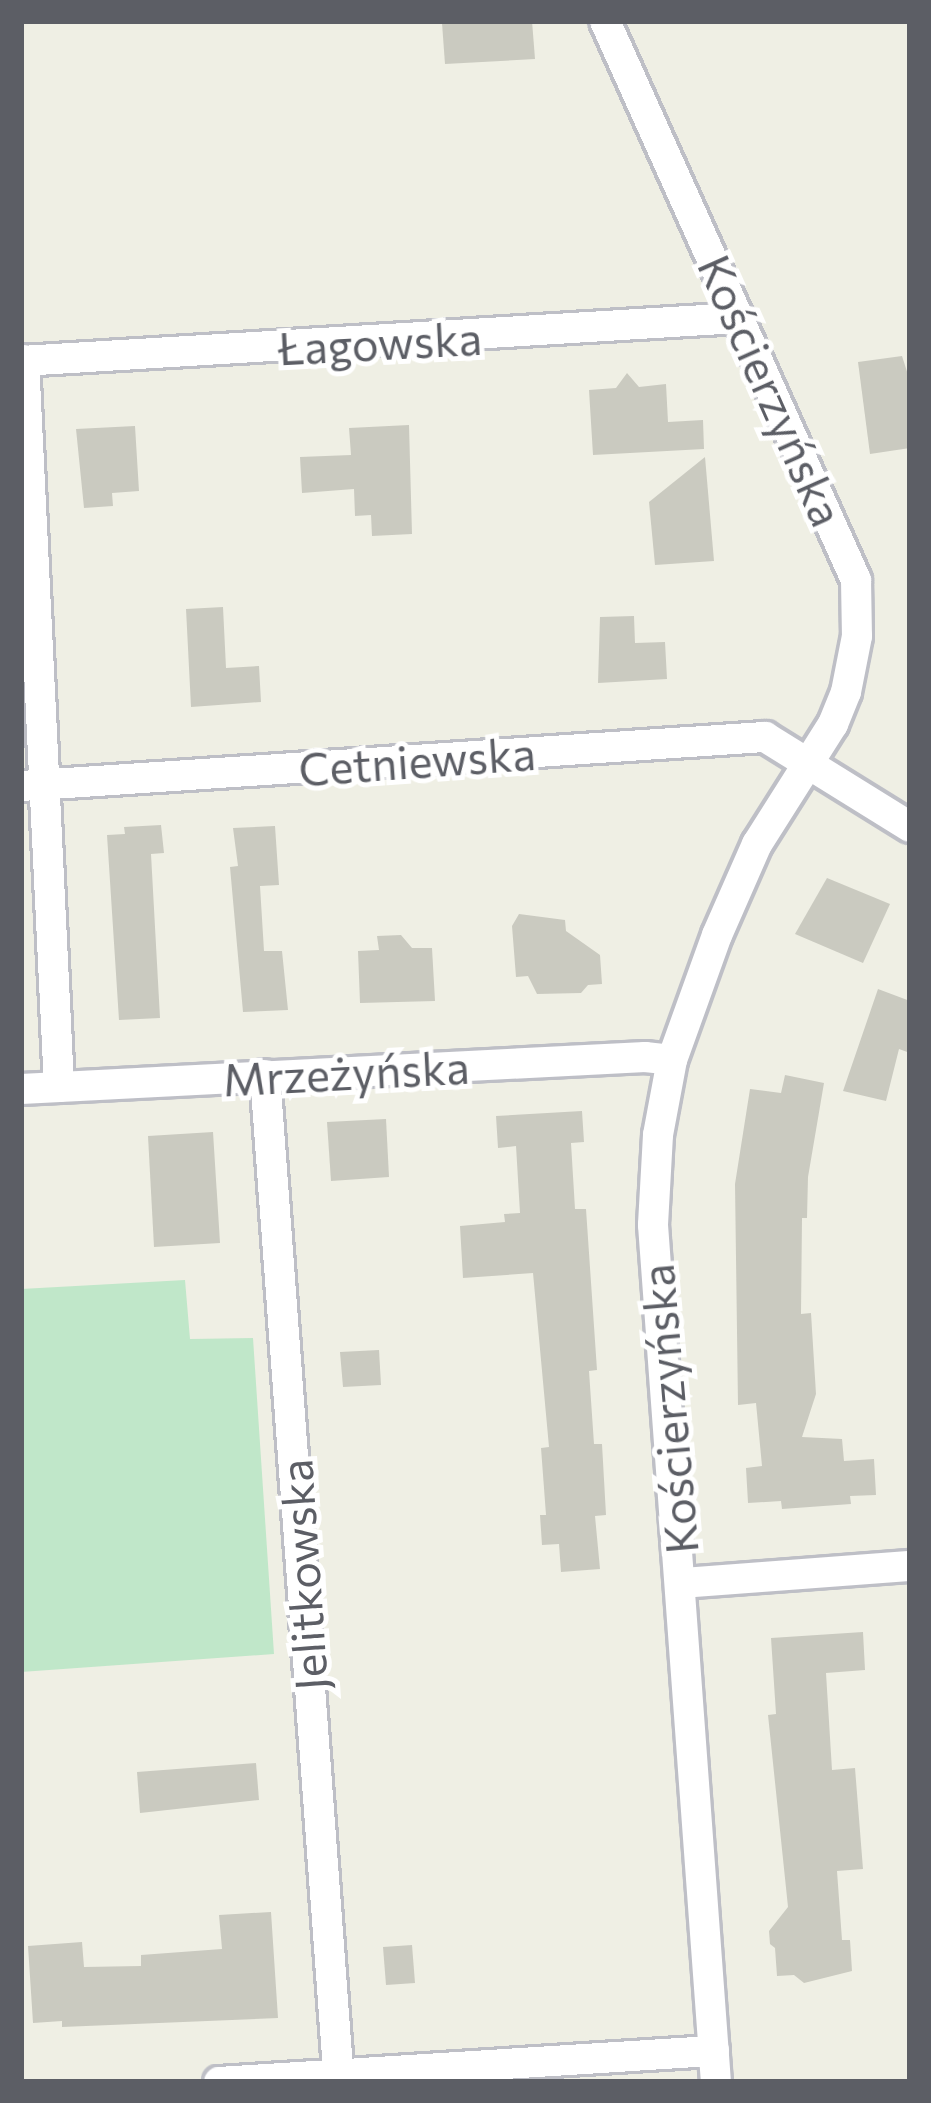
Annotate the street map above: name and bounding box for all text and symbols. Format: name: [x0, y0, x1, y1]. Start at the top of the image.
street label: Kościerzyńska: [688, 246, 856, 534]
street label: Łagowska: [277, 310, 483, 374]
street label: Cetniewska: [297, 725, 537, 795]
street label: Mrzeżyńska: [221, 1039, 471, 1105]
street label: Kościerzyńska: [628, 1262, 708, 1556]
street label: Jelitkowska: [267, 1457, 337, 1693]

